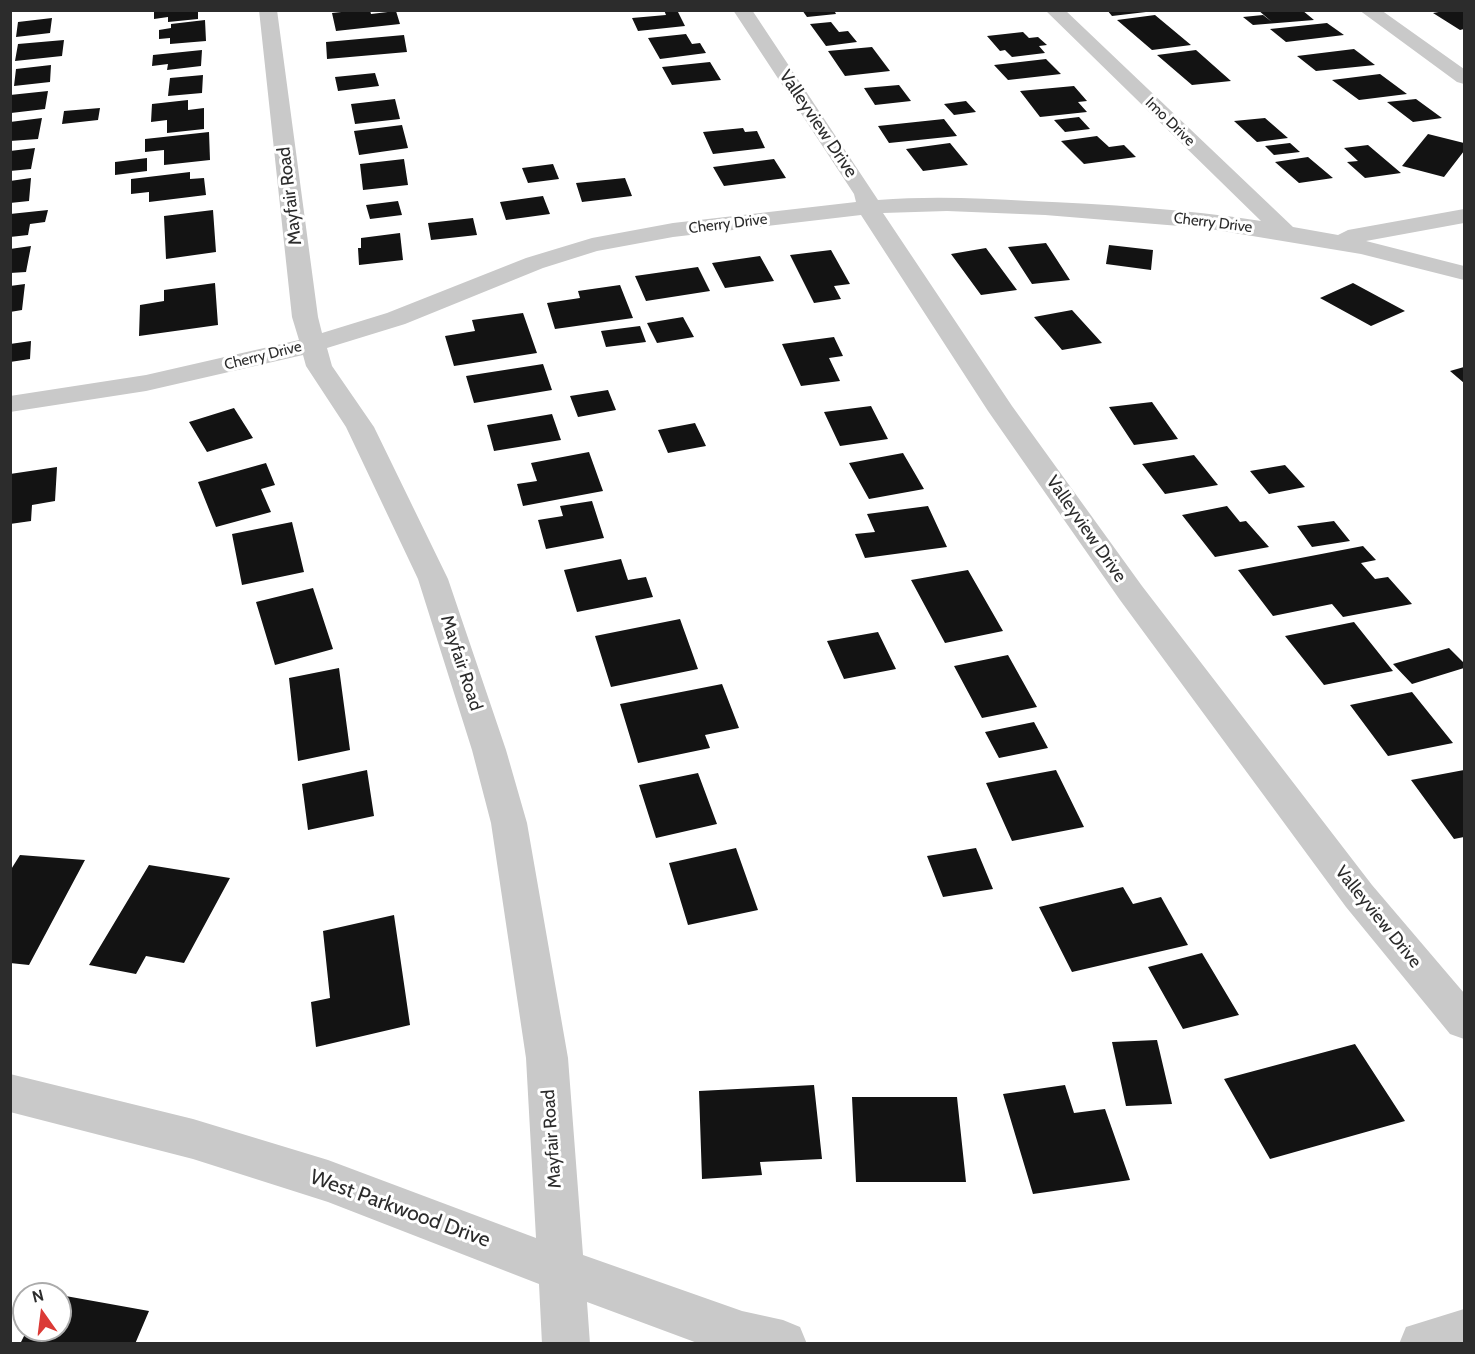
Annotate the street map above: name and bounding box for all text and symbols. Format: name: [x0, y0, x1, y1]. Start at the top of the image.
street label: Valleyview Drive: [774, 66, 862, 182]
street label: Imo Drive: [1141, 94, 1199, 150]
street label: Mayfair Road: [273, 146, 307, 246]
street label: Cherry Drive: [1173, 209, 1253, 237]
street label: Cherry Drive: [688, 210, 768, 238]
street label: Cherry Drive: [222, 338, 304, 374]
street label: Valleyview Drive: [1041, 472, 1131, 586]
street label: Mayfair Road: [435, 613, 487, 713]
street label: Valleyview Drive: [1330, 862, 1426, 972]
street label: Mayfair Road: [538, 1089, 566, 1189]
street label: West Parkwood Drive: [306, 1165, 494, 1253]
north arrow: [12, 1282, 72, 1342]
text: N: [30, 1285, 46, 1307]

